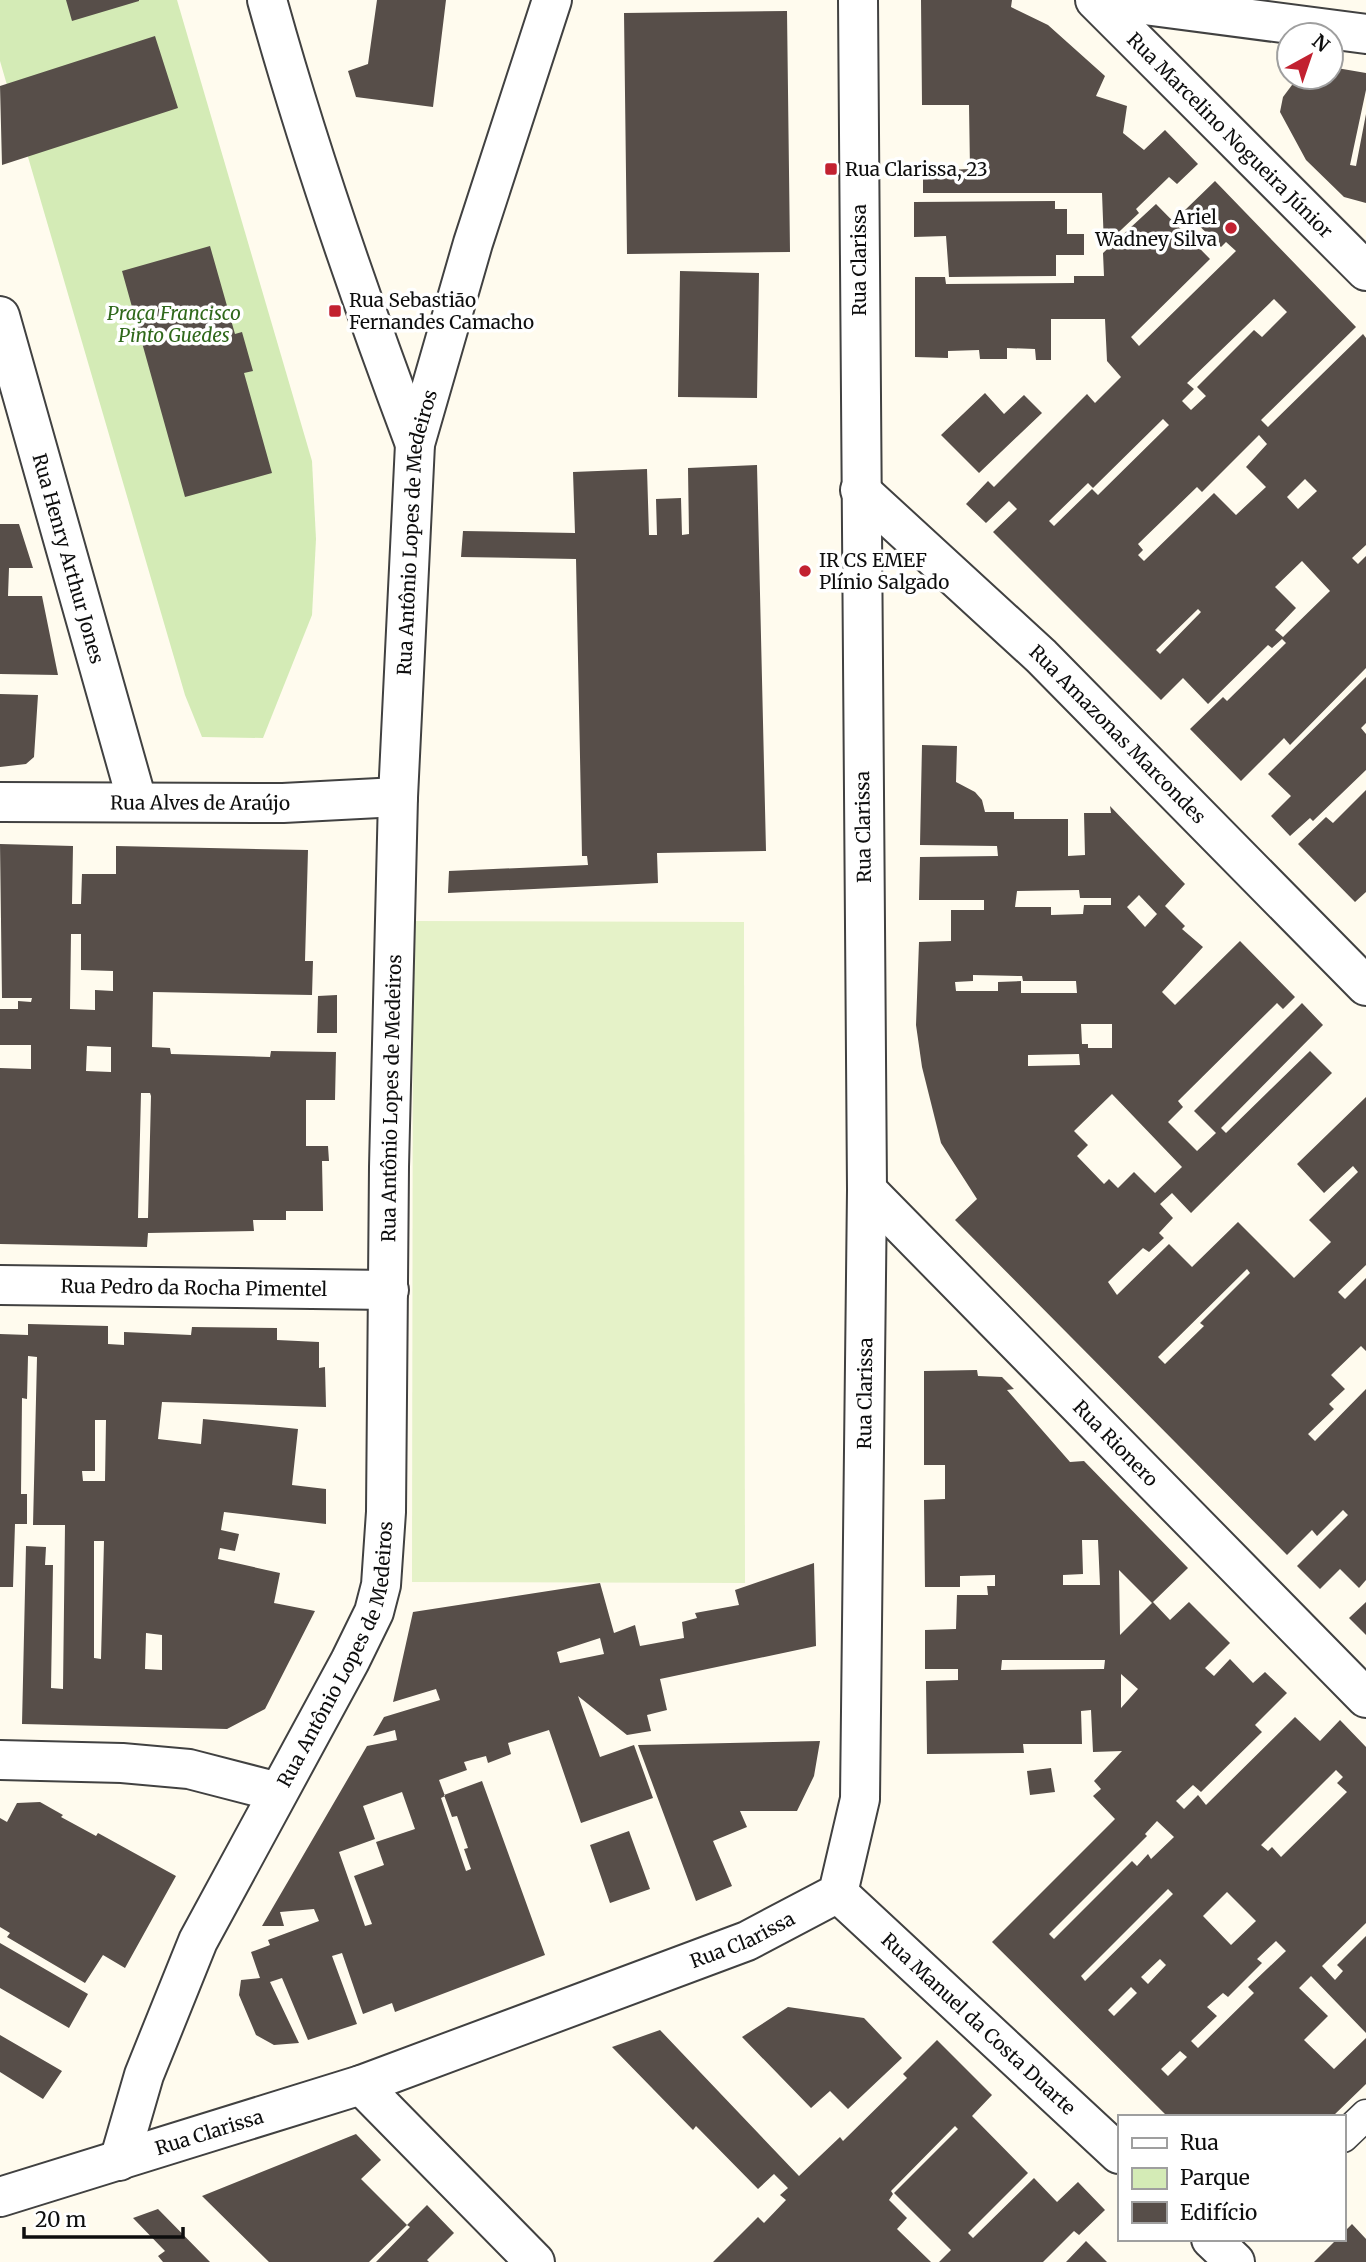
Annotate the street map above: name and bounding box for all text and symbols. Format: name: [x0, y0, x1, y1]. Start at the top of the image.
north arrow: [1275, 21, 1345, 91]
street label: Rua Marcelino Nogueira Júnior: [1123, 29, 1337, 243]
place label: Rua Clarissa, 23: [845, 157, 988, 181]
marker: Rua Clarissa, 23: [823, 161, 839, 177]
street label: Rua Clarissa: [847, 204, 871, 316]
place label: Ariel Wadney Silva: [1094, 205, 1217, 251]
marker: Ariel Wadney Silva: [1223, 220, 1239, 236]
place label: Rua Sebastião Fernandes Camacho: [349, 288, 534, 334]
park label: Praça Francisco Pinto Guedes: [107, 301, 241, 347]
marker: Rua Sebastião Fernandes Camacho: [327, 303, 343, 319]
street label: Rua Antônio Lopes de Medeiros: [392, 387, 442, 676]
street label: Rua Henry Arthur Jones: [27, 451, 110, 666]
place label: IR CS EMEF Plínio Salgado: [819, 548, 949, 594]
marker: IR CS EMEF Plínio Salgado: [797, 563, 813, 579]
street label: Rua Amazonas Marcondes: [1025, 640, 1211, 828]
street label: Rua Clarissa: [850, 771, 876, 883]
street label: Rua Alves de Araújo: [110, 790, 291, 815]
street label: Rua Antônio Lopes de Medeiros: [376, 954, 406, 1242]
street label: Rua Pedro da Rocha Pimentel: [61, 1274, 328, 1301]
street label: Rua Clarissa: [852, 1337, 877, 1450]
street label: Rua Rionero: [1068, 1395, 1163, 1491]
street label: Rua Antônio Lopes de Medeiros: [272, 1520, 397, 1791]
street label: Rua Clarissa: [687, 1906, 799, 1973]
street label: Rua Manuel da Costa Duarte: [877, 1928, 1081, 2120]
street label: Rua Clarissa: [152, 2104, 266, 2160]
legend: [1118, 2115, 1345, 2241]
text: Rua: [1180, 2129, 1219, 2156]
text: Parque: [1180, 2164, 1250, 2191]
scale bar: [24, 2196, 184, 2240]
text: Edifício: [1180, 2199, 1257, 2226]
text: 20 m: [35, 2206, 87, 2233]

